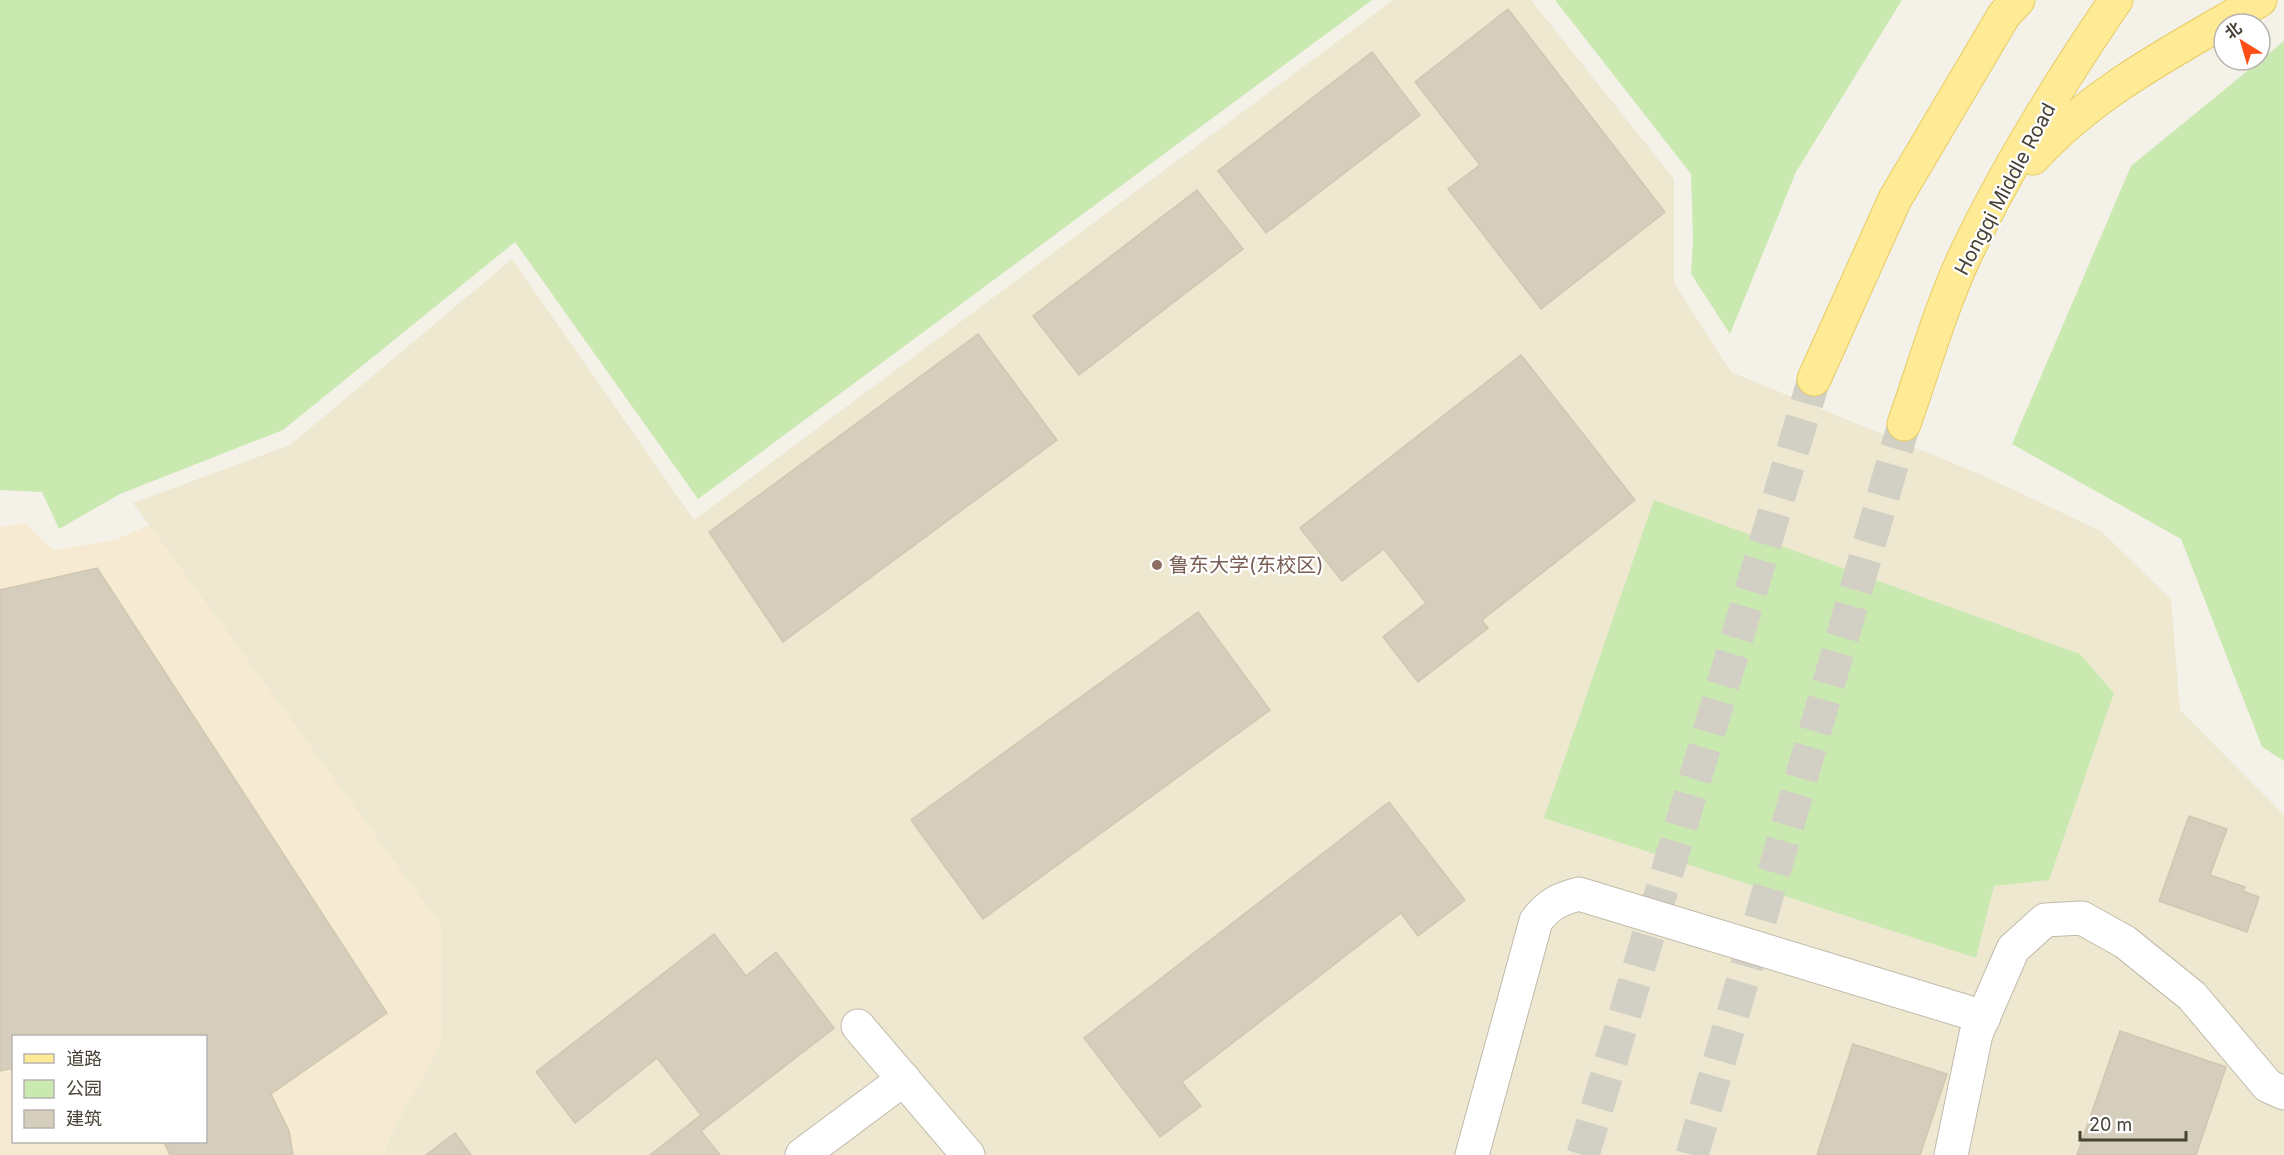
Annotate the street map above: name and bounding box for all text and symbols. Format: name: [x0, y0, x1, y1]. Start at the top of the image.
north arrow: [2212, 12, 2272, 72]
text: 北: [2221, 17, 2245, 43]
street label: Hongqi Middle Road: [1949, 99, 2061, 279]
place label: 鲁东大学(东校区): [1169, 553, 1324, 577]
marker: 鲁东大学(东校区): [1150, 558, 1164, 572]
legend: [12, 1035, 207, 1143]
text: 道路: [66, 1048, 102, 1069]
text: 公园: [66, 1078, 102, 1099]
scale bar: [2080, 1104, 2186, 1142]
text: 建筑: [66, 1108, 102, 1129]
text: 20 m: [2089, 1114, 2132, 1135]

